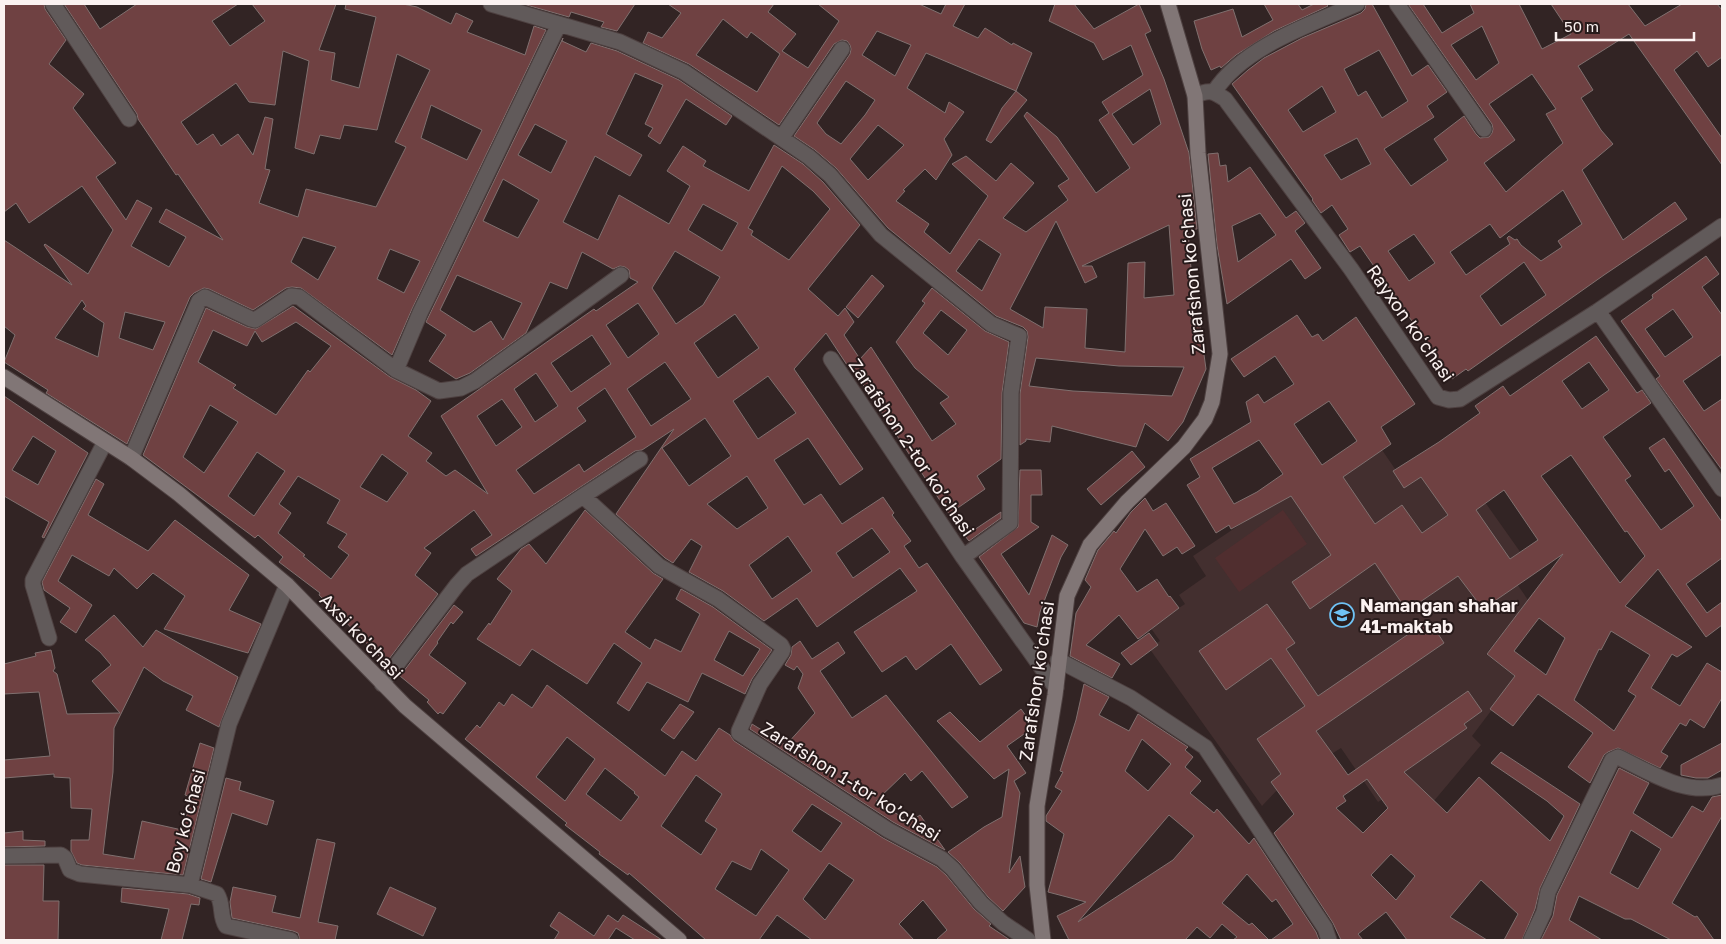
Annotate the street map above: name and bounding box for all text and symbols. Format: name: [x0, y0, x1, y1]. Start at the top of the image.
scale bar: [1556, 10, 1694, 42]
text: 50 m: [1564, 17, 1599, 35]
street label: Zarafshon koʻchasi: [1173, 193, 1209, 355]
street label: Rayxon koʻchasi: [1362, 260, 1460, 386]
street label: Zarafshon 2-tor koʼchasi: [844, 354, 980, 540]
street label: Axsi ko'chasi: [316, 589, 408, 683]
place label: Namangan shahar 41-maktab: [1360, 594, 1518, 637]
street label: Zarafshon koʻchasi: [1014, 599, 1058, 763]
school or university icon: Namangan shahar 41-maktab: [1329, 602, 1355, 628]
street label: Zarafshon 1-tor koʼchasi: [757, 717, 945, 845]
street label: Boy koʻchasi: [161, 766, 209, 876]

